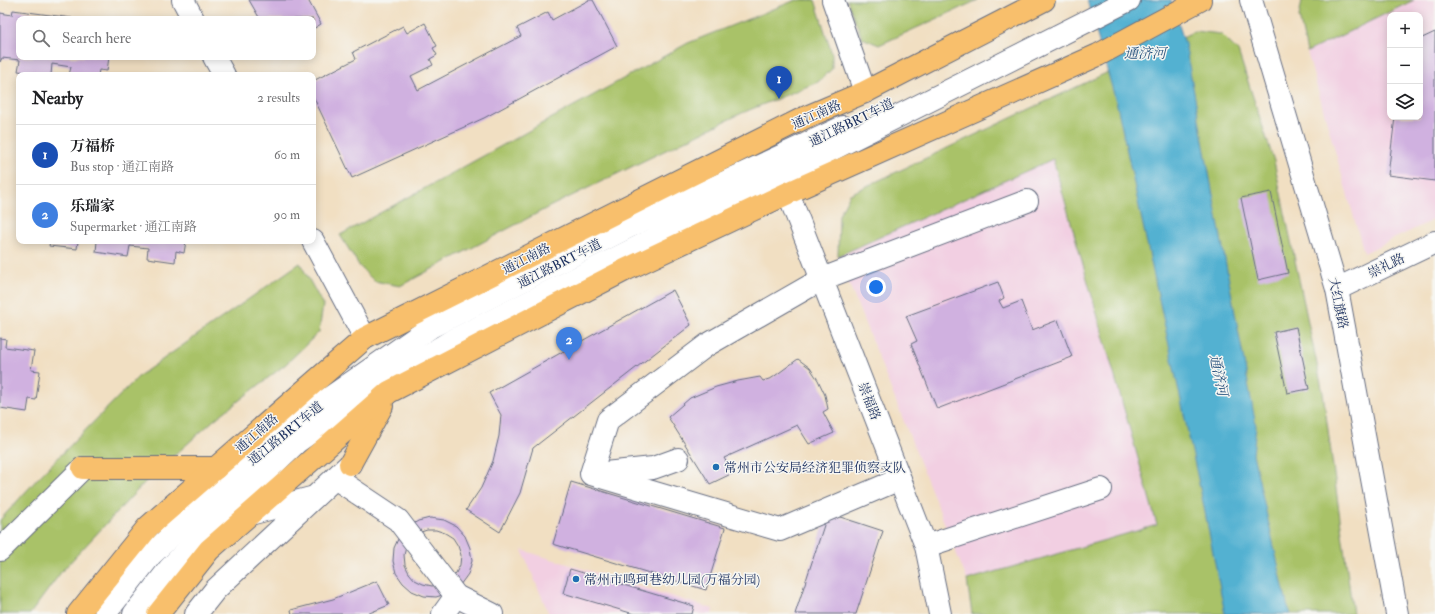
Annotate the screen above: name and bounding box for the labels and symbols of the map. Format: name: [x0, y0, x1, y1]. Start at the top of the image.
water label: 通济河: [1124, 45, 1169, 62]
pin: 1: [766, 66, 792, 99]
street label: 通江路BRT车道: [807, 96, 896, 150]
street label: 通江南路: [789, 97, 843, 133]
street label: 通江路BRT车道: [515, 236, 604, 292]
street label: 通江南路: [500, 240, 553, 278]
street label: 崇礼路: [1365, 250, 1407, 282]
street label: 大红旗路: [1325, 276, 1351, 330]
your location: [866, 277, 886, 297]
pin: 2: [556, 327, 582, 360]
water label: 通济河: [1206, 353, 1232, 400]
street label: 崇福路: [855, 380, 884, 422]
street label: 通江路BRT车道: [245, 399, 326, 469]
street label: 通江南路: [232, 411, 282, 457]
place label: 常州市公安局经济犯罪侦察支队: [724, 460, 906, 476]
marker: 常州市公安局经济犯罪侦察支队: [711, 462, 721, 472]
place label: 常州市鸣珂巷幼儿园(万福分园): [584, 572, 760, 588]
marker: 常州市鸣珂巷幼儿园(万福分园): [571, 574, 581, 584]

